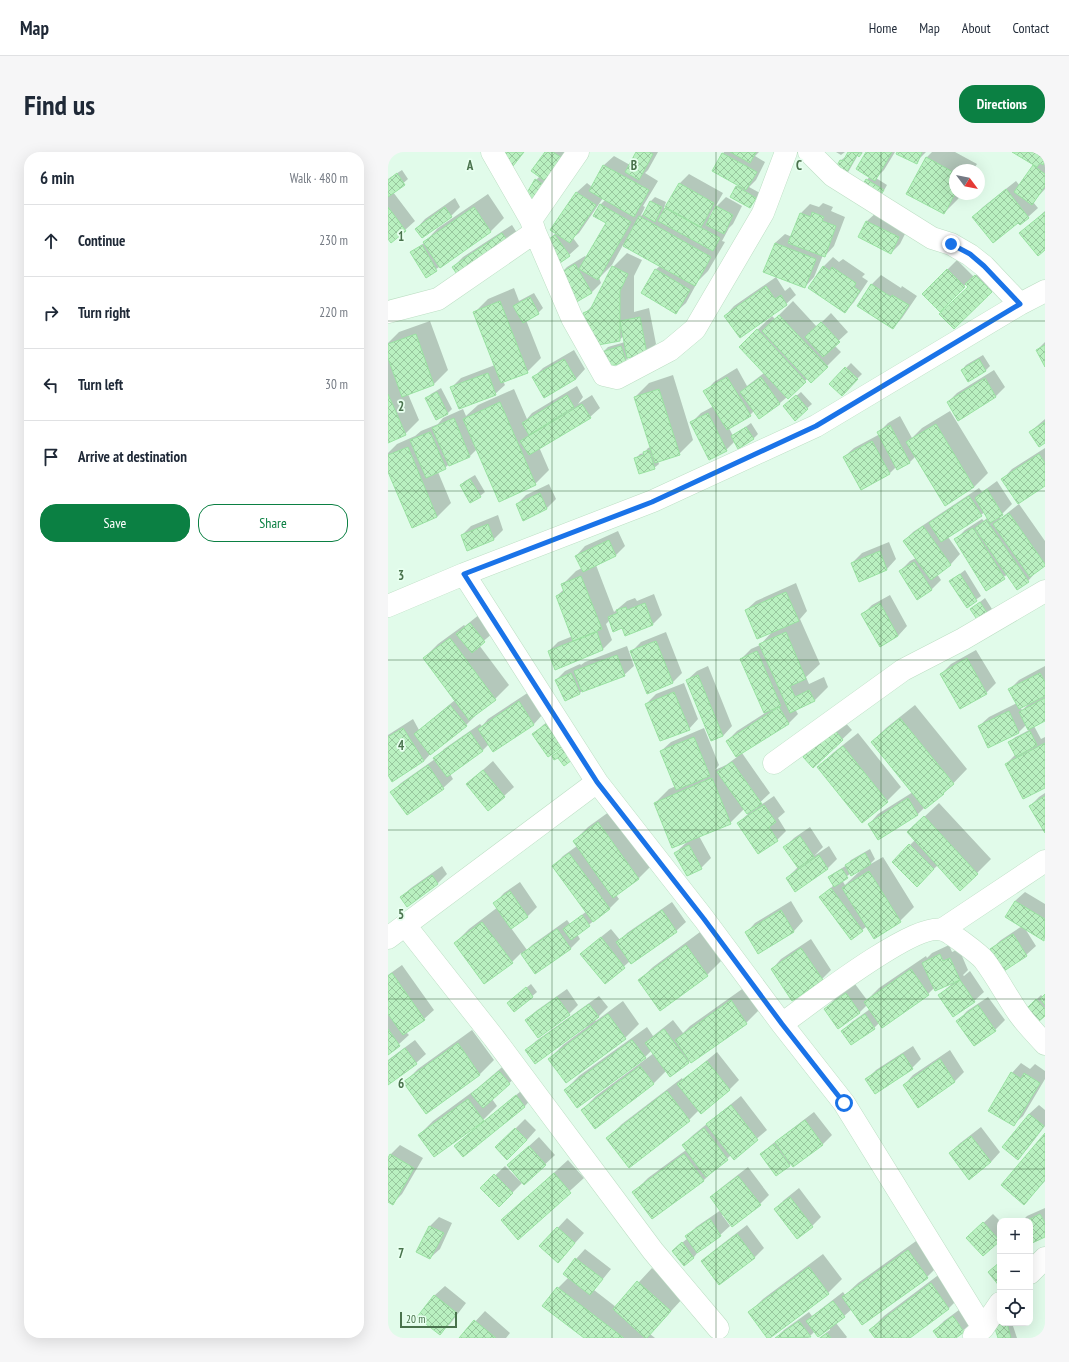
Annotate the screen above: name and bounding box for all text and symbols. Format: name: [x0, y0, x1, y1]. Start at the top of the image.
text: Map: [20, 16, 49, 40]
text: Home: [869, 19, 897, 37]
text: Map: [919, 19, 940, 37]
text: About: [962, 19, 991, 37]
text: Contact: [1013, 19, 1049, 37]
button: Directions: [959, 85, 1045, 123]
text: Find us: [24, 86, 95, 123]
text: A: [466, 157, 474, 174]
text: B: [631, 157, 637, 174]
text: C: [796, 157, 802, 174]
north arrow: [949, 164, 985, 200]
text: 6 min: [40, 167, 74, 189]
text: Walk · 480 m: [290, 170, 348, 187]
text: 1: [398, 228, 404, 245]
icon: ahead: [40, 230, 62, 252]
text: Continue: [78, 231, 125, 250]
text: 230 m: [319, 232, 348, 249]
route end: [942, 235, 960, 253]
icon: right: [40, 302, 62, 324]
text: Turn right: [78, 303, 130, 322]
text: 220 m: [319, 304, 348, 321]
icon: left: [40, 374, 62, 396]
text: Turn left: [78, 375, 123, 394]
text: 30 m: [325, 376, 348, 393]
text: 2: [398, 398, 404, 415]
icon: arrive: [40, 446, 62, 468]
text: Arrive at destination: [78, 447, 187, 466]
button: Save: [40, 504, 190, 542]
button: Share: [198, 504, 348, 542]
text: 3: [398, 567, 404, 584]
text: 4: [398, 737, 405, 754]
text: 5: [398, 906, 404, 923]
text: 6: [398, 1075, 404, 1092]
route start: [835, 1094, 853, 1112]
map controls: [997, 1218, 1033, 1326]
button: +: [997, 1218, 1033, 1254]
text: 7: [398, 1245, 404, 1262]
button: −: [997, 1254, 1033, 1290]
button: locate: [997, 1290, 1033, 1326]
scale bar: [400, 1310, 457, 1329]
text: 20 m: [406, 1312, 425, 1326]

